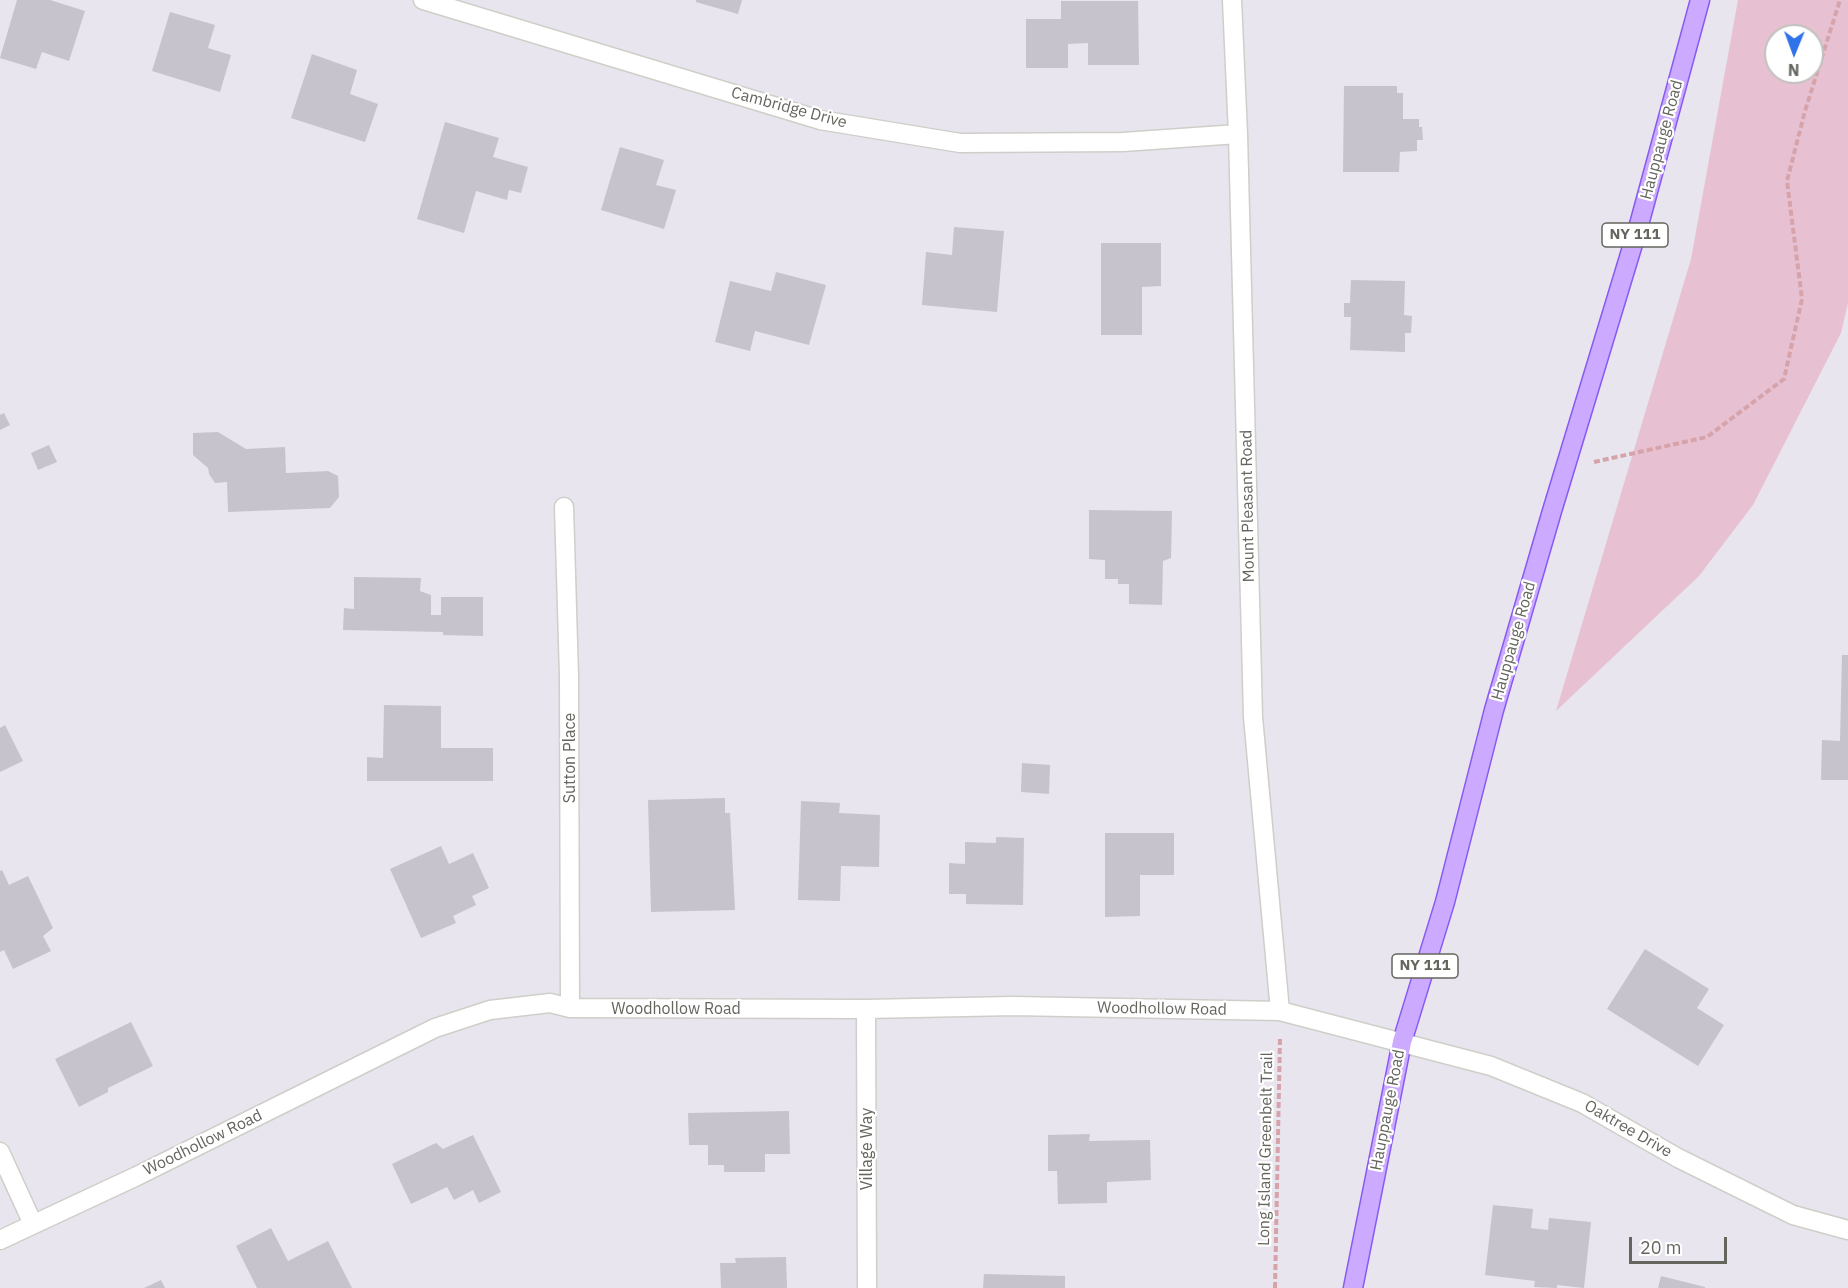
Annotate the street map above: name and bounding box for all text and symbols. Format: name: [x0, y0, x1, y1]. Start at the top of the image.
north arrow: [1764, 24, 1824, 84]
text: N: [1788, 60, 1800, 80]
street label: Hauppauge Road: [1637, 78, 1687, 202]
street label: Cambridge Drive: [729, 83, 849, 133]
road number: NY 111: [1602, 223, 1668, 247]
street label: Mount Pleasant Road: [1237, 430, 1259, 582]
street label: Hauppauge Road: [1488, 579, 1540, 703]
street label: Sutton Place: [560, 713, 580, 803]
road number: NY 111: [1392, 954, 1458, 978]
street label: Woodhollow Road: [1097, 998, 1227, 1020]
street label: Woodhollow Road: [611, 999, 741, 1019]
street label: Hauppauge Road: [1367, 1048, 1409, 1172]
street label: Long Island Greenbelt Trail: [1255, 1052, 1277, 1246]
street label: Oaktree Drive: [1581, 1096, 1675, 1162]
street label: Woodhollow Road: [141, 1106, 265, 1180]
street label: Village Way: [857, 1108, 877, 1190]
scale bar: [1632, 1225, 1730, 1263]
text: 20 m: [1640, 1236, 1682, 1259]

